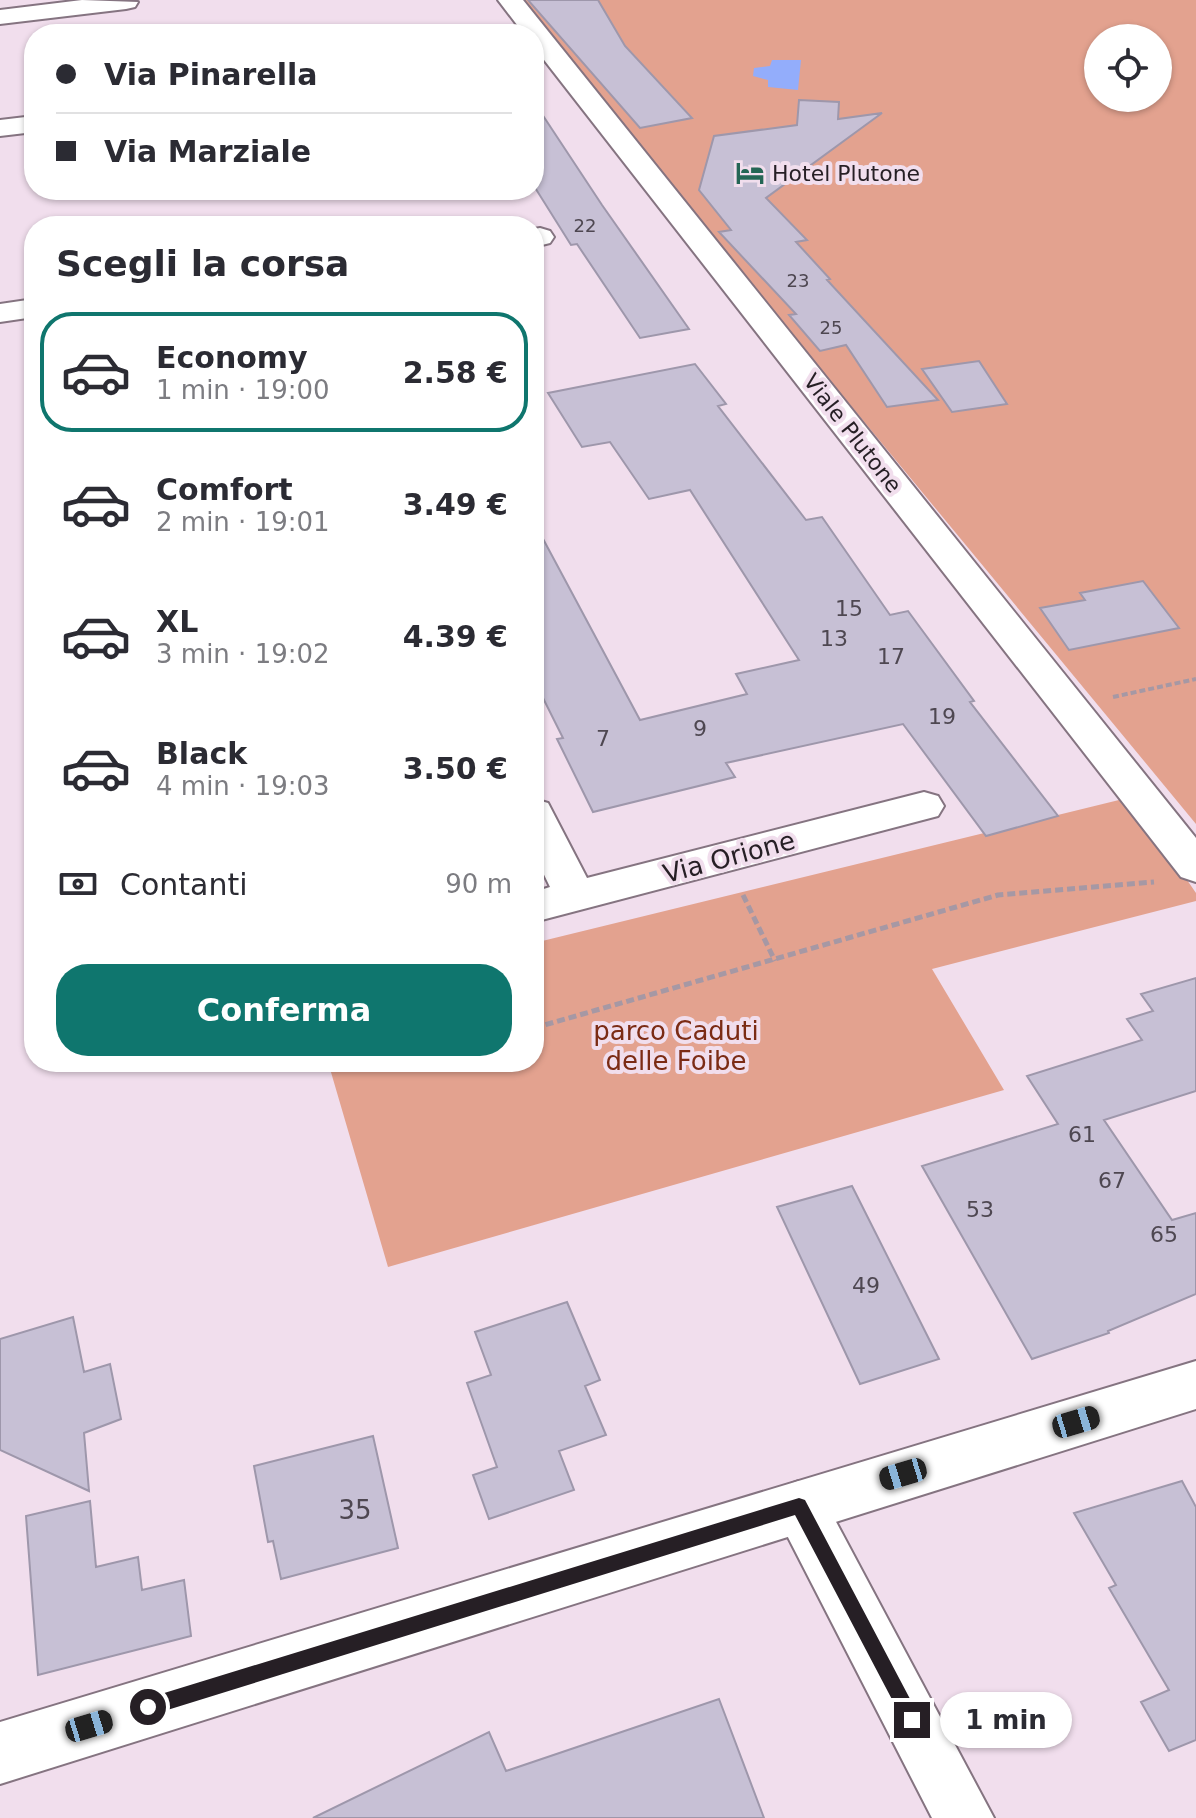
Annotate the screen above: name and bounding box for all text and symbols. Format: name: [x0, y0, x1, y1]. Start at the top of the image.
map controls: [1084, 24, 1172, 112]
button: locate: [1084, 24, 1172, 112]
text: Via Pinarella: [104, 57, 318, 92]
text: Via Marziale: [104, 134, 311, 169]
hotel icon: Hotel Plutone: [735, 158, 765, 188]
place label: Hotel Plutone: [772, 161, 920, 186]
house number: 22: [574, 215, 596, 236]
text: Scegli la corsa: [56, 243, 349, 284]
house number: 23: [787, 270, 809, 291]
house number: 25: [820, 317, 842, 338]
icon: car: [60, 336, 132, 408]
text: Economy: [156, 340, 308, 375]
text: 2.58 €: [403, 355, 508, 390]
street label: Viale Plutone: [799, 369, 907, 498]
text: 1 min · 19:00: [156, 375, 330, 405]
icon: car: [60, 468, 132, 540]
text: Comfort: [156, 472, 293, 507]
text: 3.49 €: [403, 487, 508, 522]
text: 2 min · 19:01: [156, 507, 330, 537]
house number: 15: [835, 596, 863, 621]
icon: car: [60, 600, 132, 672]
text: XL: [156, 604, 198, 639]
text: 4.39 €: [403, 619, 508, 654]
house number: 13: [820, 626, 848, 651]
text: 3 min · 19:02: [156, 639, 330, 669]
house number: 17: [877, 644, 905, 669]
house number: 19: [928, 704, 956, 729]
house number: 9: [693, 716, 707, 741]
house number: 7: [596, 726, 610, 751]
icon: car: [60, 732, 132, 804]
text: Black: [156, 736, 247, 771]
text: 3.50 €: [403, 751, 508, 786]
text: 4 min · 19:03: [156, 771, 330, 801]
street label: Via Orione: [660, 825, 798, 889]
icon: cash: [56, 862, 100, 906]
text: Contanti: [120, 867, 248, 902]
text: 90 m: [445, 869, 512, 899]
button: Conferma: [56, 964, 512, 1056]
park label: parco Caduti delle Foibe: [593, 1016, 759, 1076]
house number: 61: [1068, 1122, 1096, 1147]
house number: 67: [1098, 1168, 1126, 1193]
house number: 53: [966, 1197, 994, 1222]
house number: 65: [1150, 1222, 1178, 1247]
house number: 49: [852, 1273, 880, 1298]
car: [1050, 1404, 1102, 1440]
car: [877, 1456, 929, 1492]
house number: 35: [338, 1495, 372, 1525]
route start: [130, 1689, 166, 1725]
callout: 1 min: [940, 1692, 1072, 1748]
route end: [894, 1702, 930, 1738]
text: 1 min: [965, 1705, 1047, 1735]
car: [63, 1708, 115, 1744]

